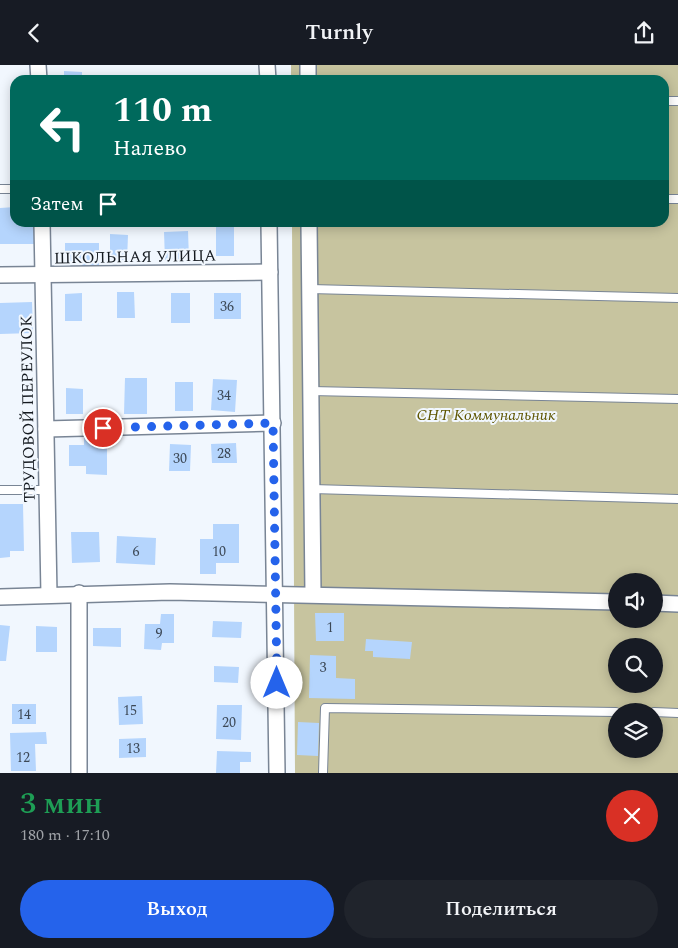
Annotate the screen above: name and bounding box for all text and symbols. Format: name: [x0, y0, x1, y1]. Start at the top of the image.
text: Turnly: [305, 16, 373, 49]
icon: back: [20, 19, 48, 47]
icon: share: [630, 19, 658, 47]
text: 110 m: [113, 84, 212, 137]
icon: left: [30, 95, 95, 160]
text: Налево: [113, 132, 187, 165]
text: Затем: [30, 190, 84, 219]
icon: arrive: [94, 190, 122, 218]
street label: ШКОЛЬНАЯ УЛИЦА: [54, 244, 216, 270]
house number: 36: [220, 296, 234, 317]
street label: ТРУДОВОЙ ПЕРЕУЛОК: [14, 315, 42, 503]
house number: 34: [217, 385, 231, 406]
park label: СНТ Коммунальник: [416, 403, 556, 427]
pin: [82, 407, 124, 449]
icon: arrive: [89, 414, 117, 442]
house number: 28: [217, 443, 231, 464]
house number: 30: [173, 448, 187, 469]
house number: 6: [133, 541, 140, 562]
house number: 10: [212, 541, 226, 562]
map controls: [608, 573, 663, 758]
button: sound: [608, 573, 663, 628]
house number: 1: [327, 617, 334, 638]
house number: 9: [156, 623, 163, 644]
button: search: [608, 638, 663, 693]
position arrow: [250, 656, 302, 708]
house number: 3: [320, 657, 327, 678]
house number: 15: [123, 700, 137, 721]
button: layers: [608, 703, 663, 758]
house number: 14: [17, 704, 31, 725]
house number: 20: [222, 712, 236, 733]
house number: 13: [126, 738, 140, 759]
house number: 12: [16, 747, 30, 768]
text: 3 мин: [20, 781, 102, 827]
button: close: [606, 790, 658, 842]
text: 180 m · 17:10: [20, 823, 110, 847]
button: Выход: [20, 880, 334, 938]
button: Поделиться: [344, 880, 658, 938]

